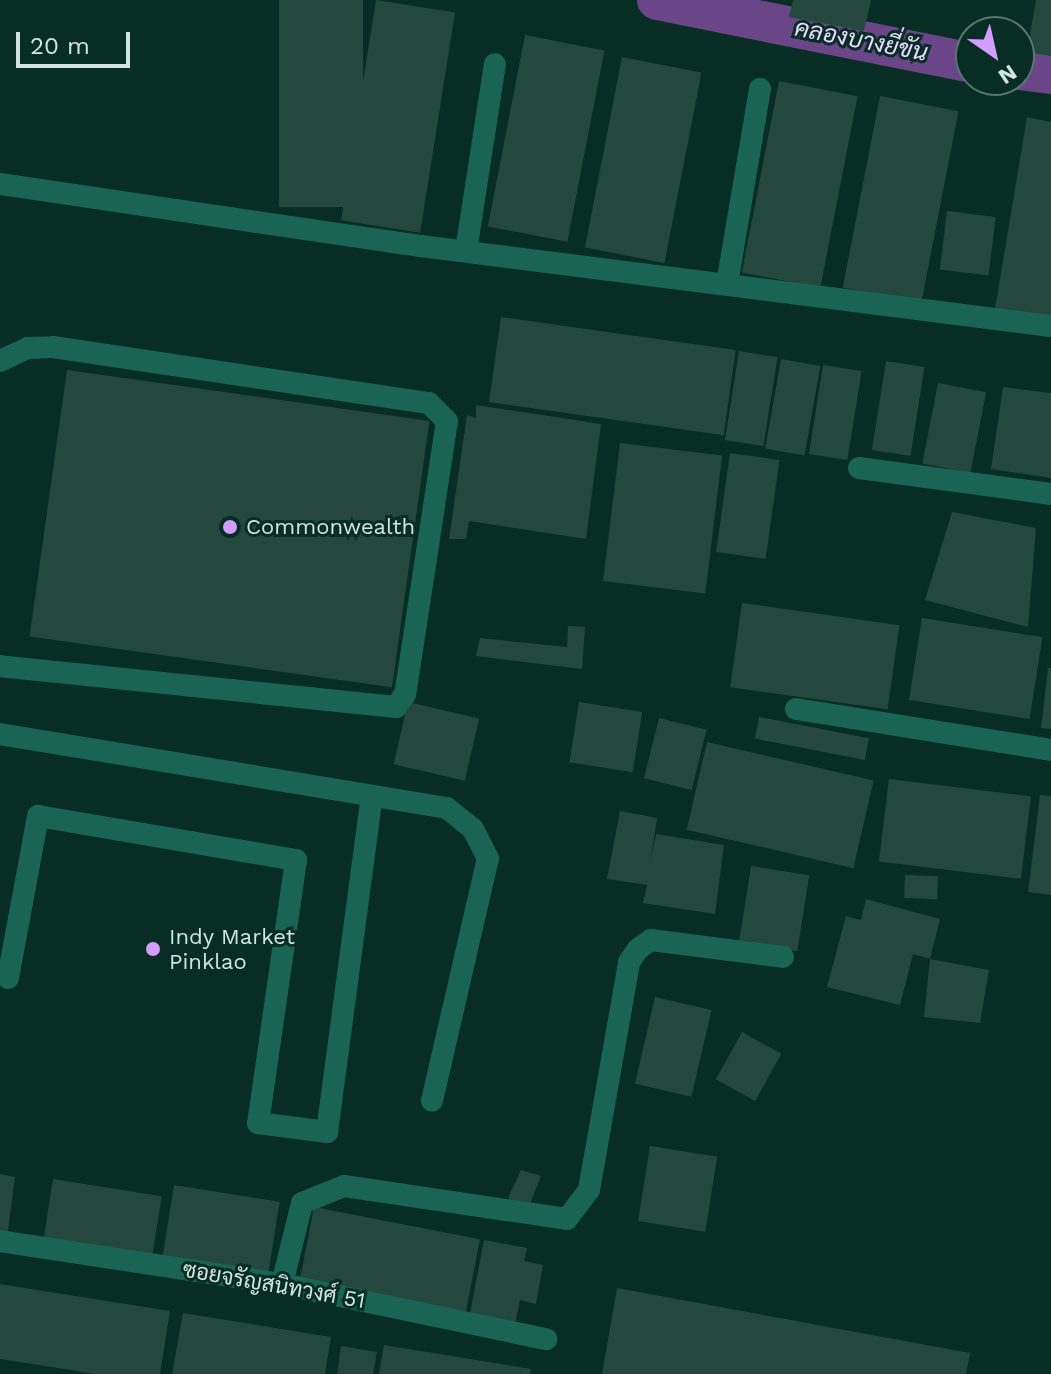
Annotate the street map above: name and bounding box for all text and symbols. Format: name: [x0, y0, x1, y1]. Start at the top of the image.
water label: คลองบางยี่ขัน: [792, 14, 930, 68]
scale bar: [20, 16, 134, 66]
north arrow: [955, 16, 1035, 96]
text: 20 m: [30, 32, 90, 60]
text: N: [994, 60, 1021, 90]
place label: Commonwealth: [246, 514, 415, 540]
marker: Commonwealth: [221, 518, 239, 536]
place label: Indy Market Pinklao: [169, 923, 295, 974]
marker: Indy Market Pinklao: [144, 940, 162, 958]
street label: ซอยจรัญสนิทวงศ์ 51: [181, 1256, 367, 1314]

